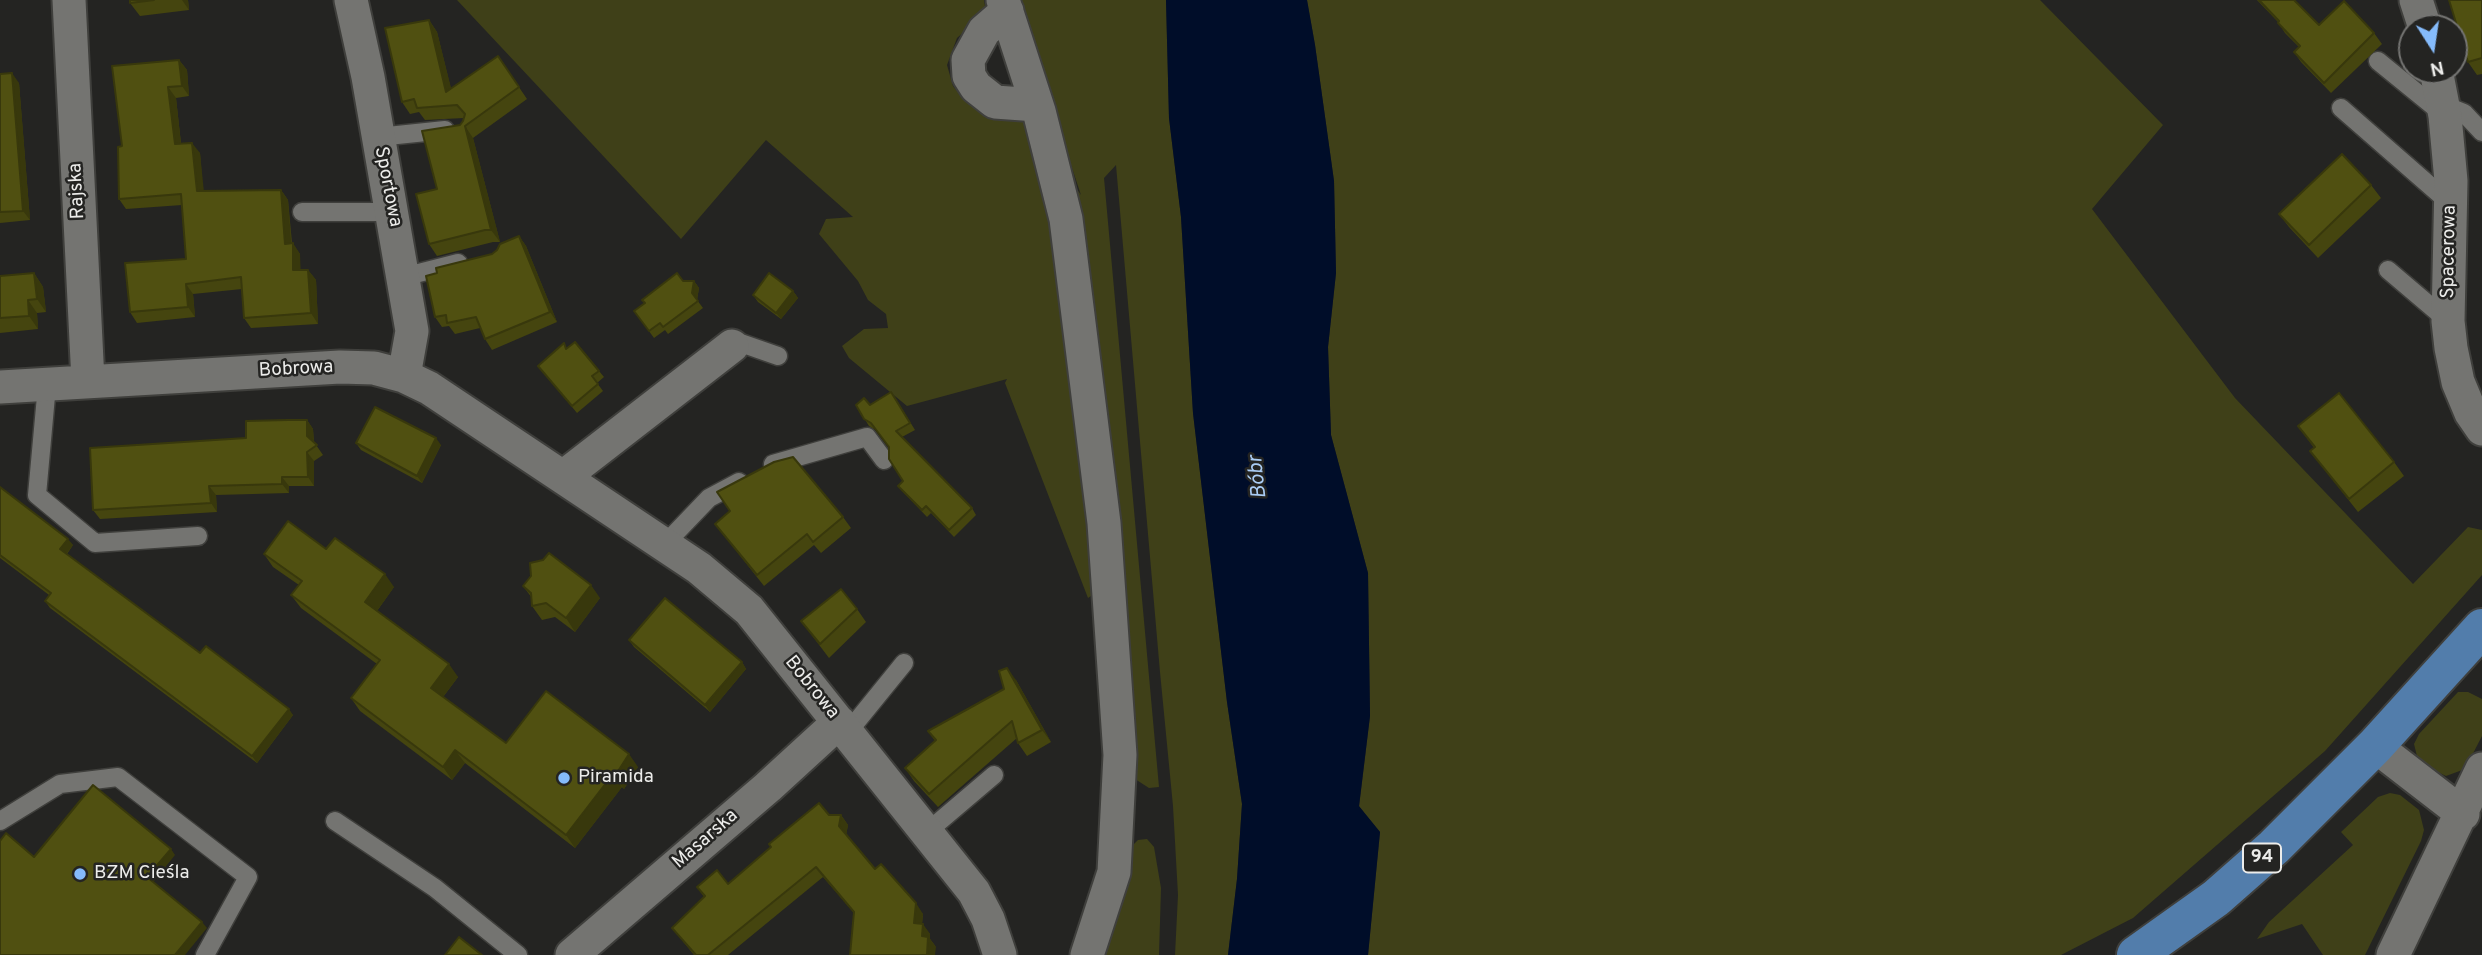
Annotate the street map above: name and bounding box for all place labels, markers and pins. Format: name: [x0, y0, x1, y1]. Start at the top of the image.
place label: Piramida: [578, 767, 654, 789]
marker: Piramida: [556, 770, 572, 786]
place label: BZM Cieśla: [94, 863, 190, 885]
marker: BZM Cieśla: [72, 866, 88, 882]

